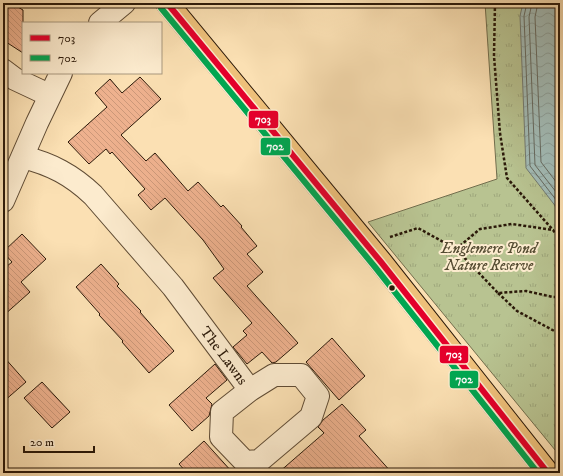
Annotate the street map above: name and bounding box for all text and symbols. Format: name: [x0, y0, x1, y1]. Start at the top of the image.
legend: [22, 22, 162, 74]
text: 703: [58, 31, 75, 46]
text: 702: [58, 51, 77, 66]
line badge: 703: [248, 110, 279, 129]
text: 703: [255, 113, 271, 127]
line badge: 702: [260, 137, 291, 156]
text: 702: [266, 140, 284, 154]
park label: Englemere Pond Nature Reserve: [440, 239, 540, 275]
unlabelled marker: [387, 283, 397, 293]
street label: The Lawns: [196, 322, 252, 388]
line badge: 703: [439, 345, 469, 364]
text: 703: [446, 348, 462, 362]
line badge: 702: [449, 370, 479, 389]
text: 702: [455, 373, 473, 387]
scale bar: [24, 428, 94, 454]
text: 20 m: [30, 435, 54, 450]

